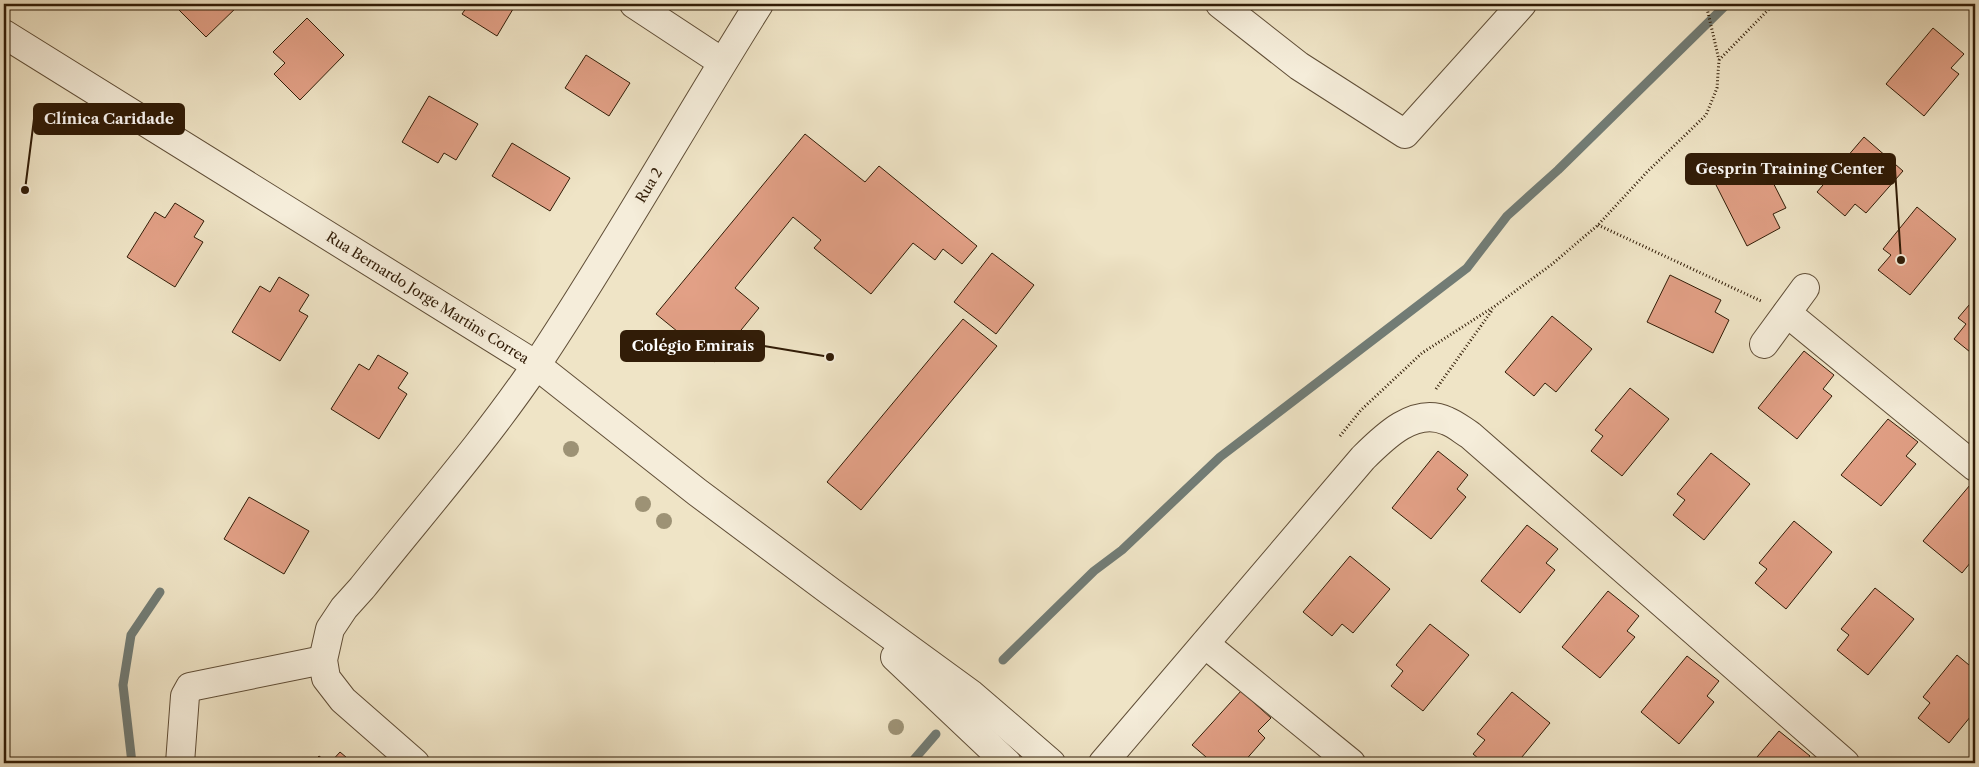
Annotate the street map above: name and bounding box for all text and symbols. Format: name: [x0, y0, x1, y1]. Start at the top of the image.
callout: Clínica Caridade: [34, 104, 184, 134]
text: Clínica Caridade: [44, 109, 174, 128]
callout: Gesprin Training Center: [1686, 154, 1895, 184]
text: Gesprin Training Center: [1696, 159, 1885, 178]
street label: Rua 2: [631, 164, 666, 206]
street label: Rua Bernardo Jorge Martins Correa: [323, 228, 533, 368]
callout: Colégio Emirais: [621, 331, 764, 361]
text: Colégio Emirais: [632, 336, 754, 355]

